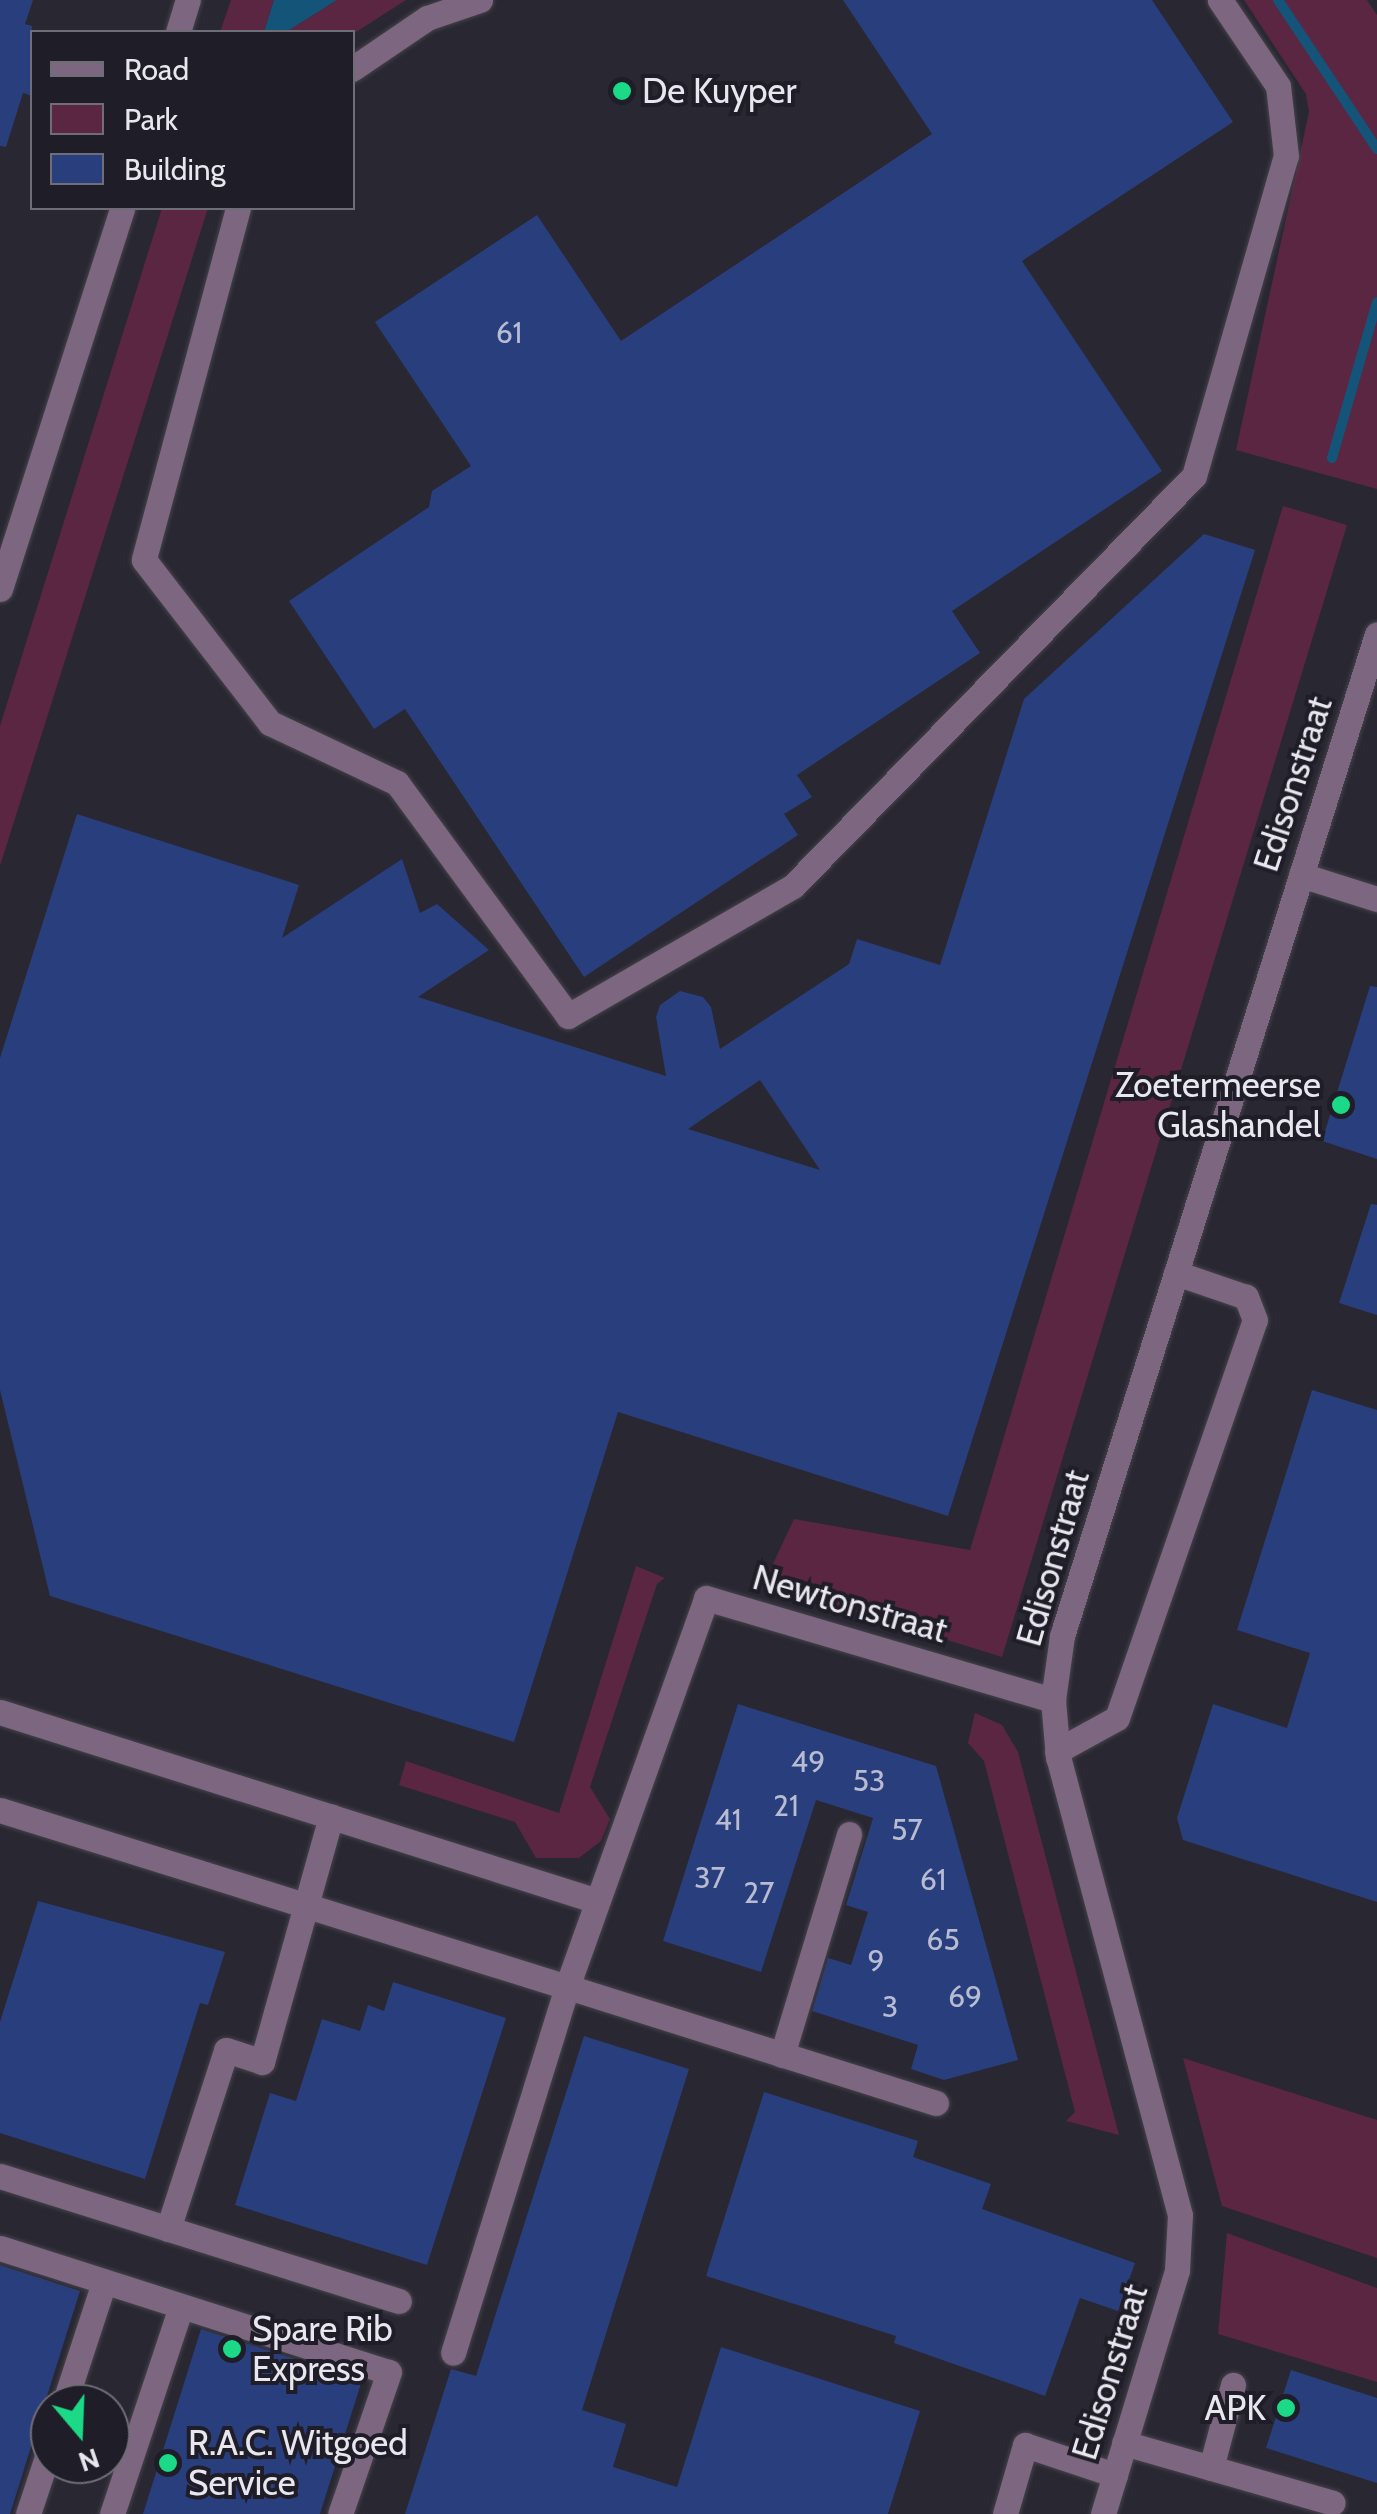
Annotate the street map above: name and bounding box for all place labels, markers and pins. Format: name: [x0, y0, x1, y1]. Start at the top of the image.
place label: De Kuyper: [642, 70, 796, 112]
marker: De Kuyper: [611, 80, 633, 102]
place label: Zoetermeerse Glashandel: [1115, 1064, 1321, 1146]
marker: Zoetermeerse Glashandel: [1330, 1094, 1352, 1116]
place label: Spare Rib Express: [252, 2308, 393, 2390]
marker: Spare Rib Express: [221, 2338, 243, 2360]
place label: APK: [1205, 2387, 1266, 2429]
marker: APK: [1275, 2397, 1297, 2419]
place label: R.A.C. Witgoed Service: [188, 2422, 408, 2504]
marker: R.A.C. Witgoed Service: [157, 2452, 179, 2474]

